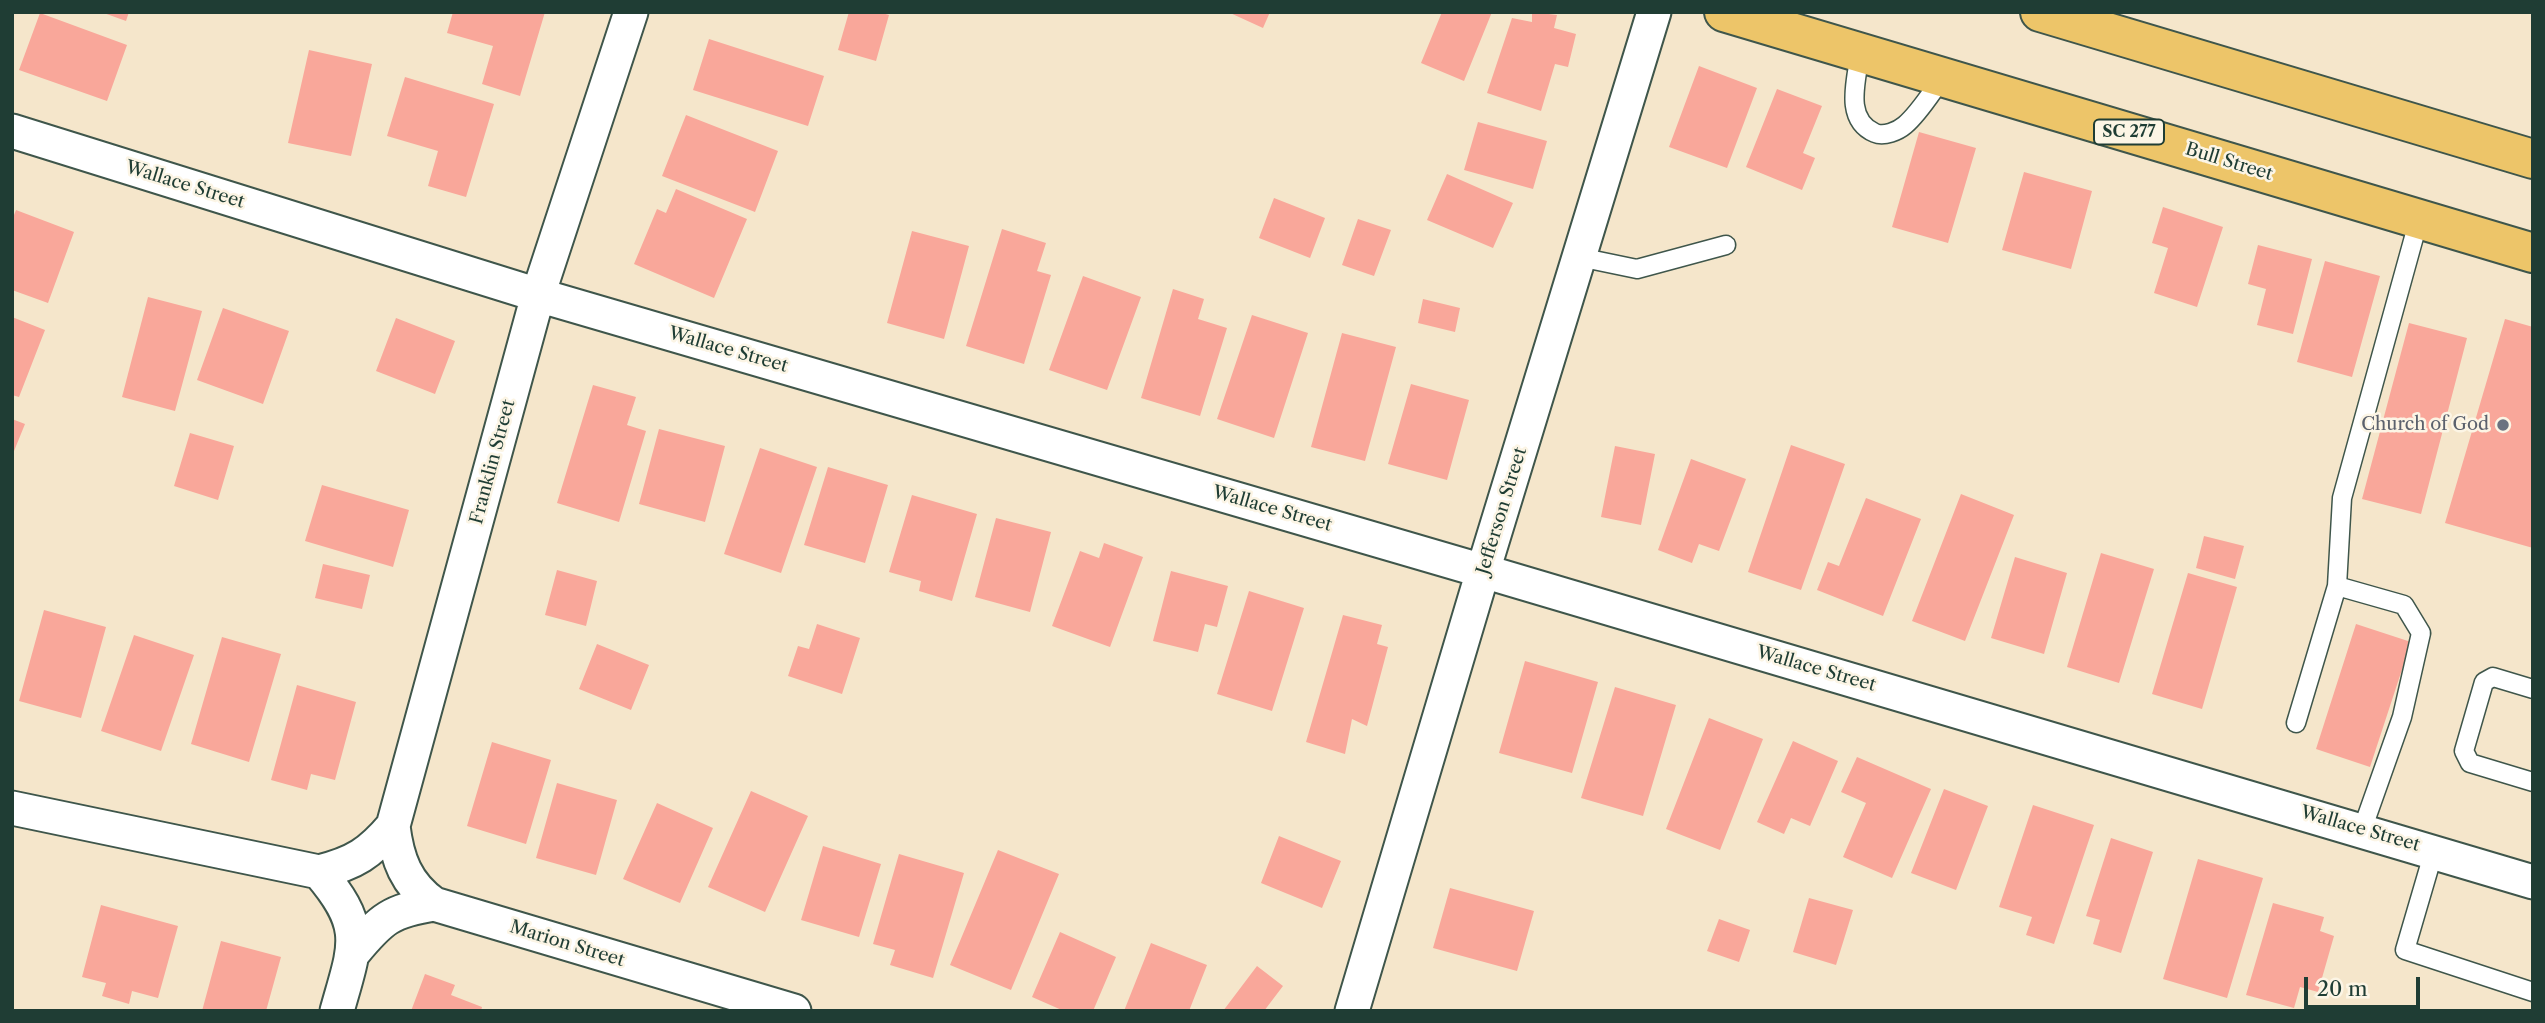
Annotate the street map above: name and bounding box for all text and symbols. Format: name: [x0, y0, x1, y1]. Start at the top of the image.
road number: SC 277: [2094, 120, 2164, 144]
street label: Bull Street: [2183, 138, 2275, 186]
street label: Wallace Street: [123, 157, 247, 213]
street label: Wallace Street: [666, 323, 790, 377]
street label: Franklin Street: [466, 397, 520, 527]
place label: Church of God: [2361, 414, 2489, 436]
marker: Church of God: [2495, 417, 2511, 433]
street label: Jefferson Street: [1472, 445, 1532, 577]
street label: Wallace Street: [1210, 482, 1334, 536]
street label: Wallace Street: [1754, 642, 1878, 696]
street label: Wallace Street: [2298, 802, 2422, 856]
street label: Marion Street: [507, 916, 627, 972]
scale bar: [2307, 964, 2422, 1008]
text: 20 m: [2317, 976, 2368, 1001]

